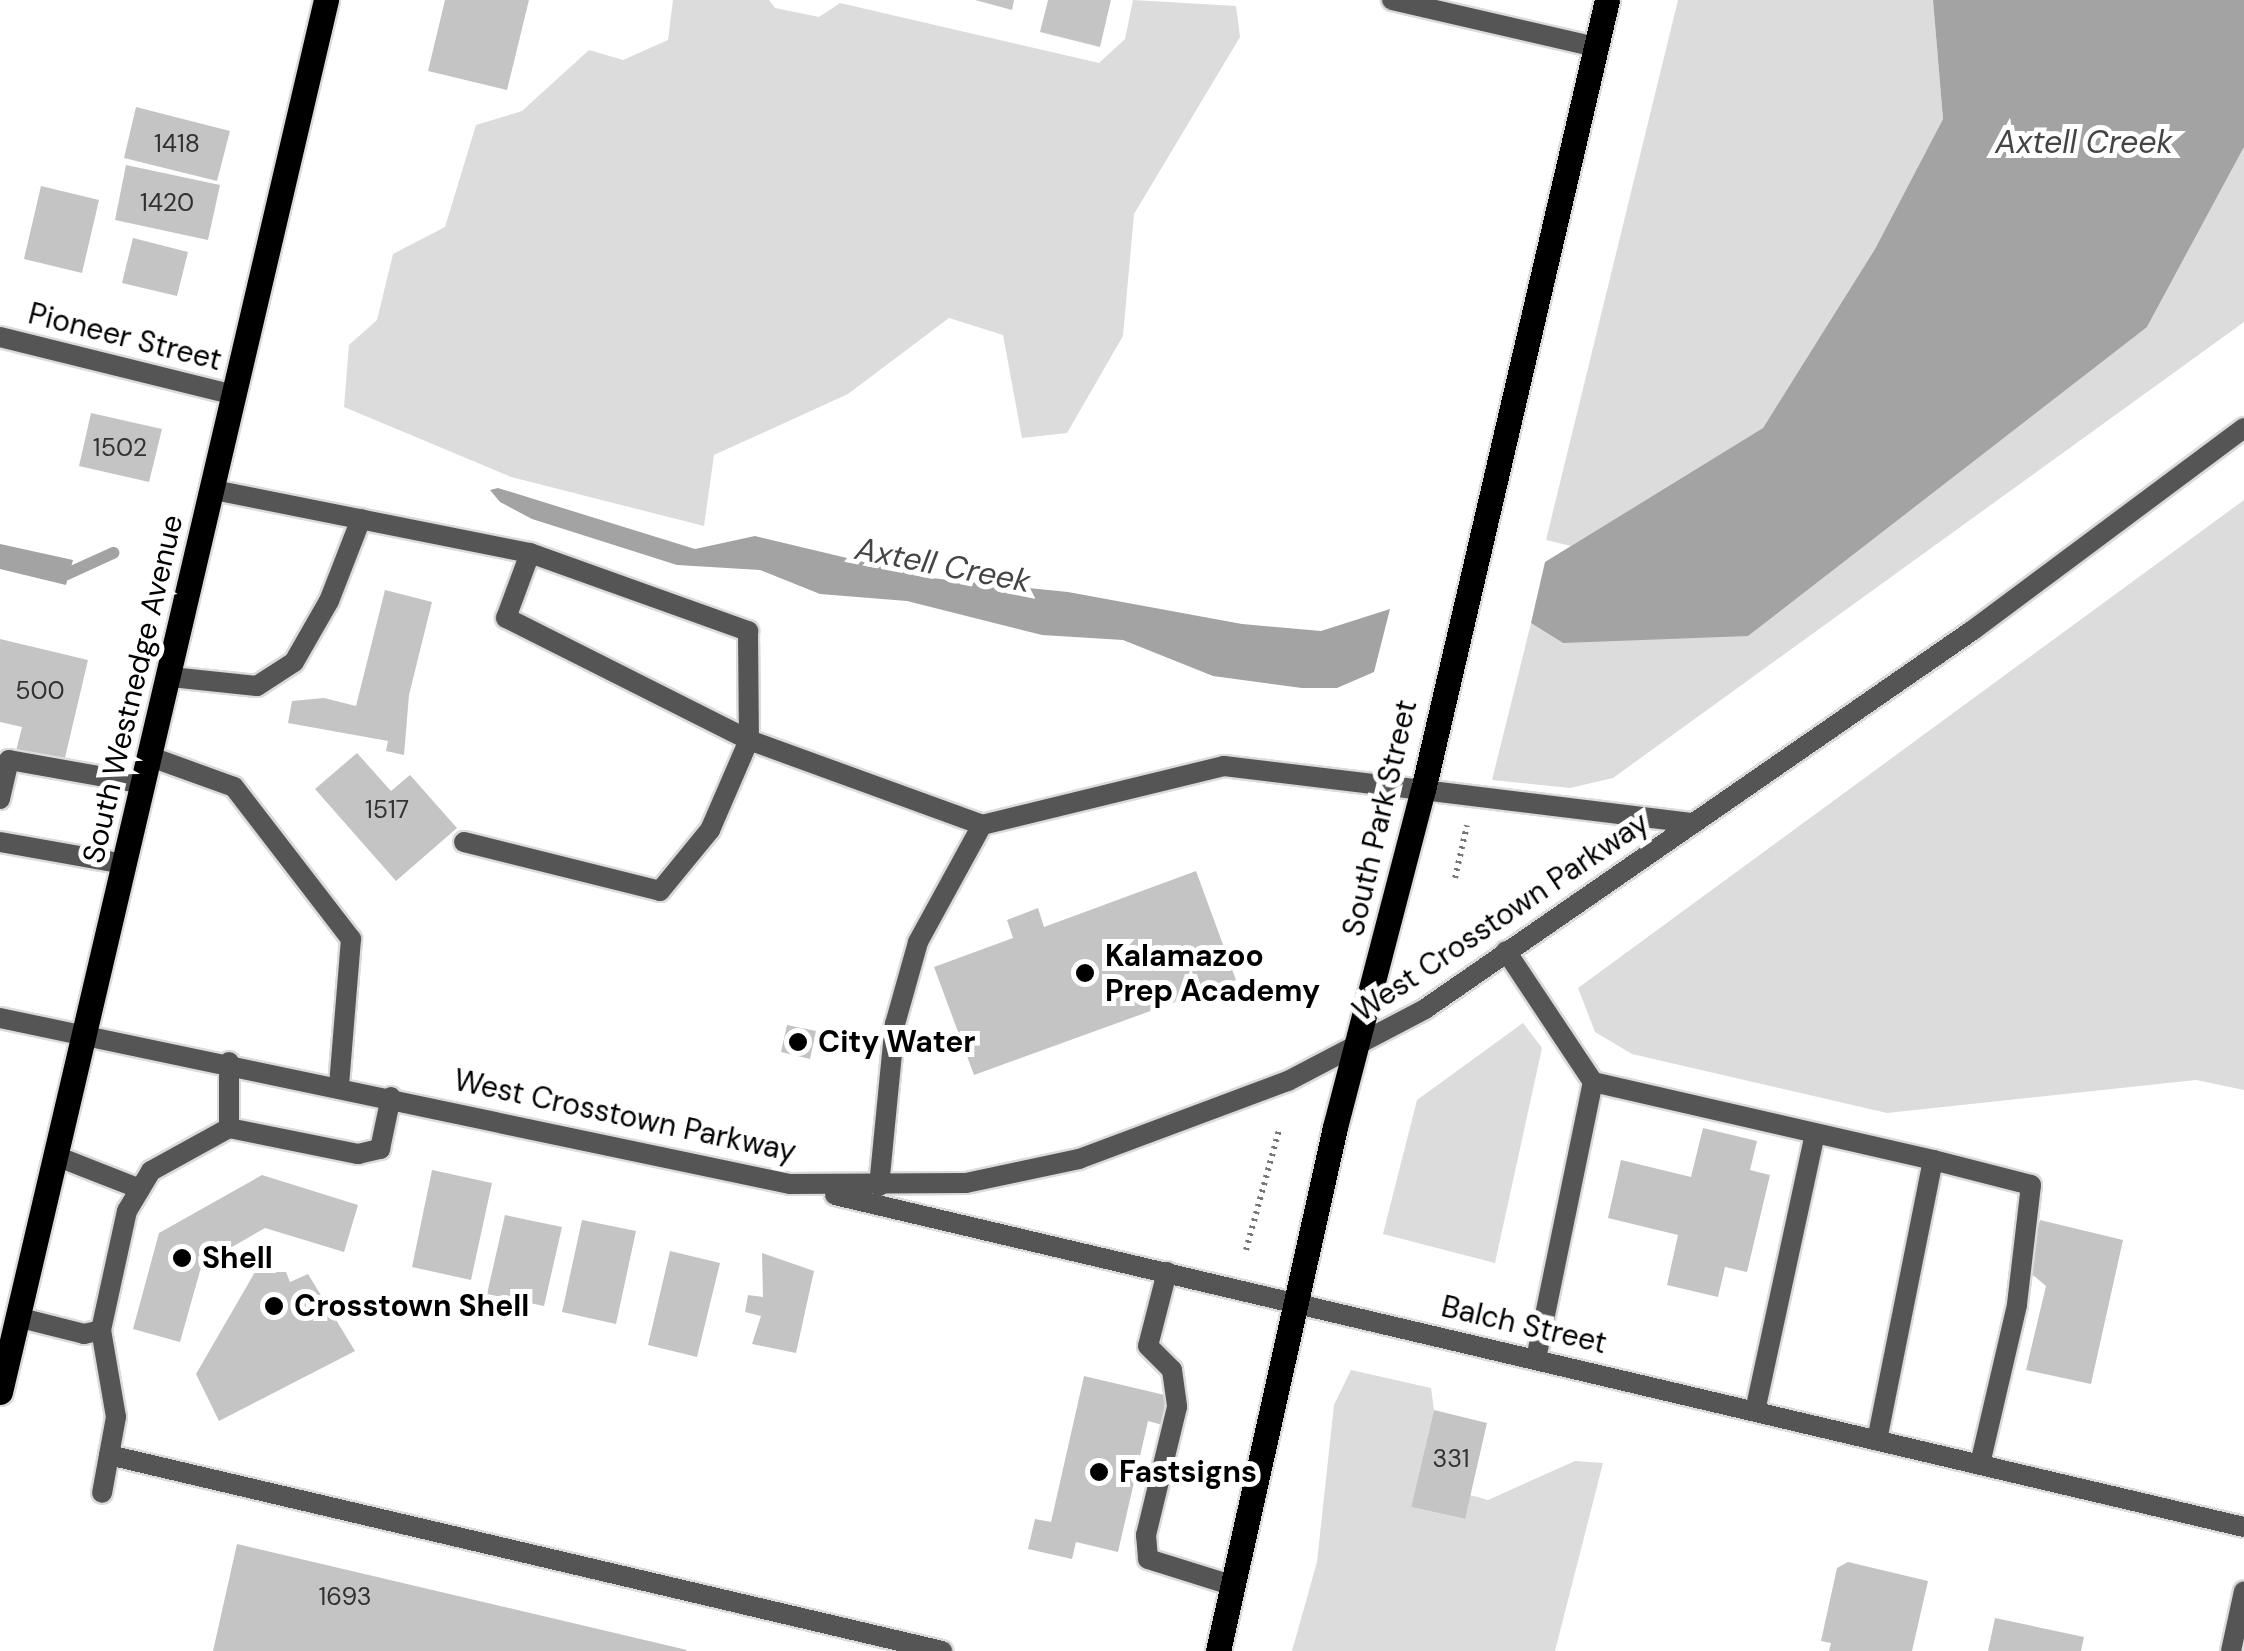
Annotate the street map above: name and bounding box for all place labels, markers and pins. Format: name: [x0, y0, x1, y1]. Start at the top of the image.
place label: Kalamazoo Prep Academy: [1105, 938, 1320, 1008]
marker: Kalamazoo Prep Academy: [1074, 962, 1096, 984]
place label: City Water: [818, 1024, 976, 1060]
marker: City Water: [787, 1031, 809, 1053]
place label: Shell: [202, 1240, 273, 1276]
marker: Shell: [171, 1247, 193, 1269]
place label: Crosstown Shell: [294, 1288, 529, 1324]
marker: Crosstown Shell: [263, 1295, 285, 1317]
place label: Fastsigns: [1119, 1454, 1257, 1490]
marker: Fastsigns: [1088, 1461, 1110, 1483]

